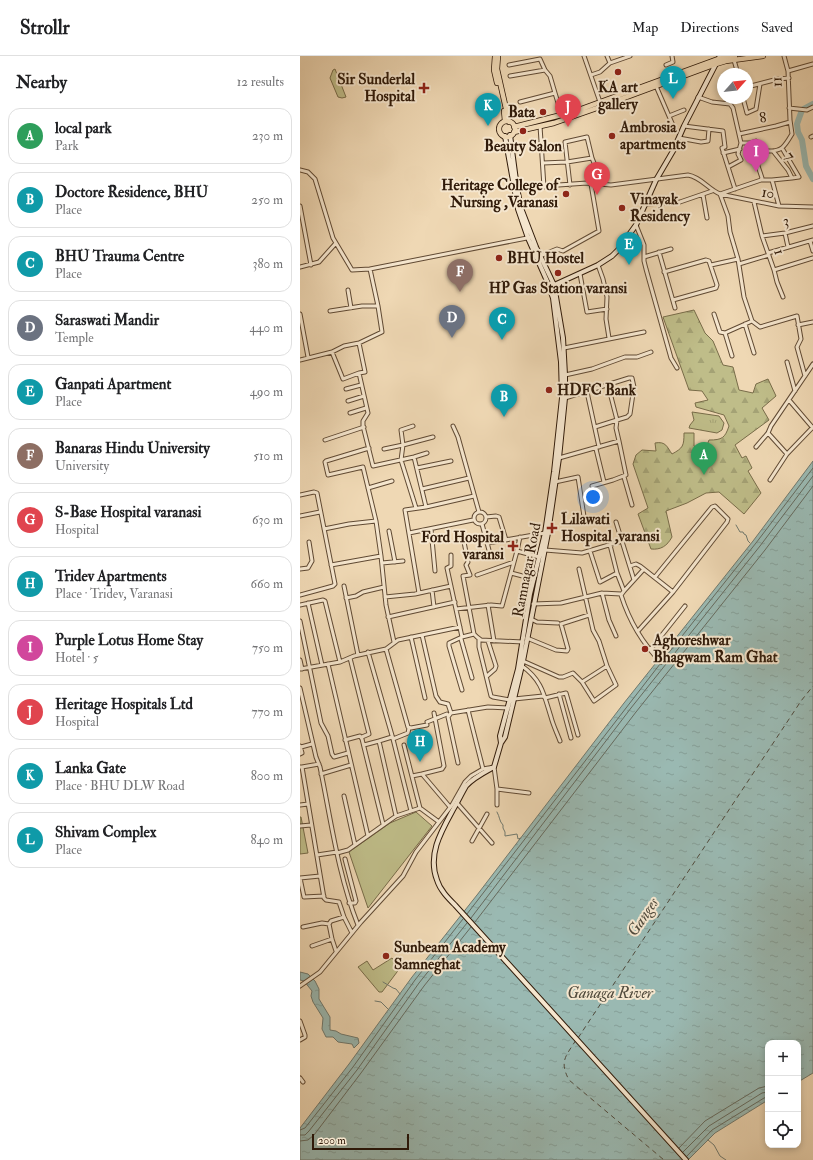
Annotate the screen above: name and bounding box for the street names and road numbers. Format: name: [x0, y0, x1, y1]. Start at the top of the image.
street label: 11: [767, 76, 787, 88]
street label: 8: [758, 108, 768, 128]
street label: 7: [780, 147, 800, 165]
street label: 10: [760, 183, 776, 203]
street label: 3: [781, 211, 791, 231]
street label: 1: [769, 247, 789, 257]
street label: Ramnagar Road: [509, 520, 546, 619]

